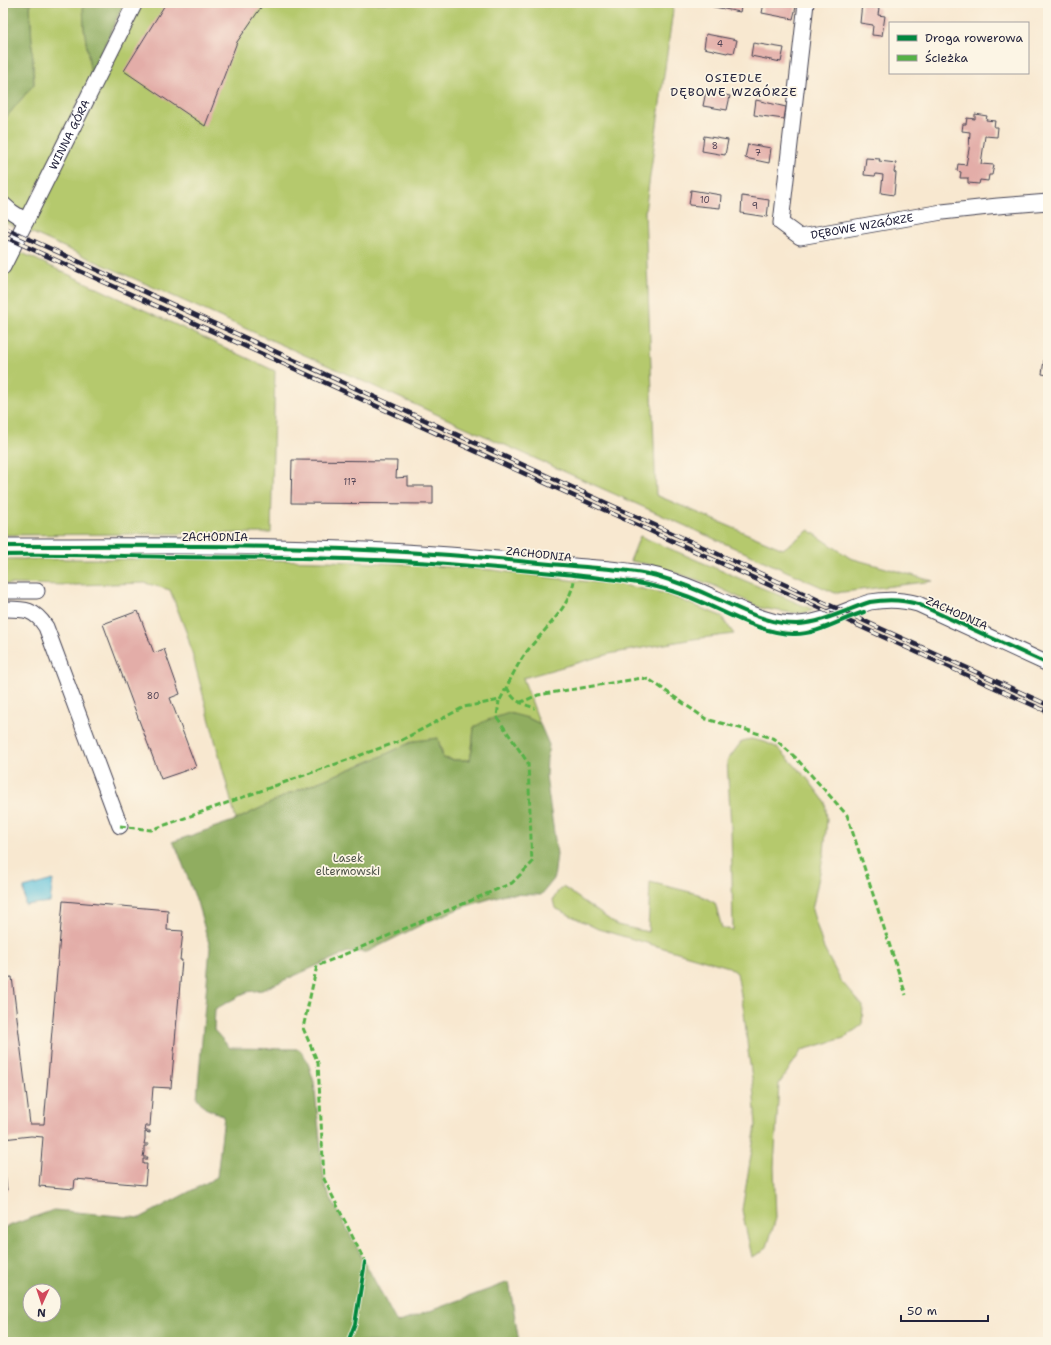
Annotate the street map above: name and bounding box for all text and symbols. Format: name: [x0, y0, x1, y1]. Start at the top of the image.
legend: [889, 22, 1029, 74]
text: Droga rowerowa: [925, 30, 1024, 46]
house number: 4: [717, 38, 723, 50]
text: Ścieżka: [925, 50, 968, 66]
district label: OSIEDLE DĘBOWE WZGÓRZE: [670, 70, 798, 100]
street label: WINNA GÓRA: [46, 97, 93, 172]
house number: 8: [712, 140, 718, 152]
house number: 7: [755, 147, 761, 159]
house number: 10: [700, 194, 710, 206]
house number: 9: [752, 200, 758, 212]
street label: DĘBOWE WZGÓRZE: [810, 210, 915, 243]
house number: 117: [343, 476, 357, 488]
street label: ZACHODNIA: [182, 530, 248, 545]
street label: ZACHODNIA: [505, 544, 573, 565]
street label: ZACHODNIA: [924, 593, 990, 634]
house number: 80: [147, 690, 159, 702]
park label: Lasek eltermowski: [316, 851, 380, 879]
north arrow: [22, 1283, 62, 1323]
scale bar: [901, 1297, 988, 1323]
text: 50 m: [907, 1303, 937, 1319]
text: N: [36, 1305, 46, 1320]

